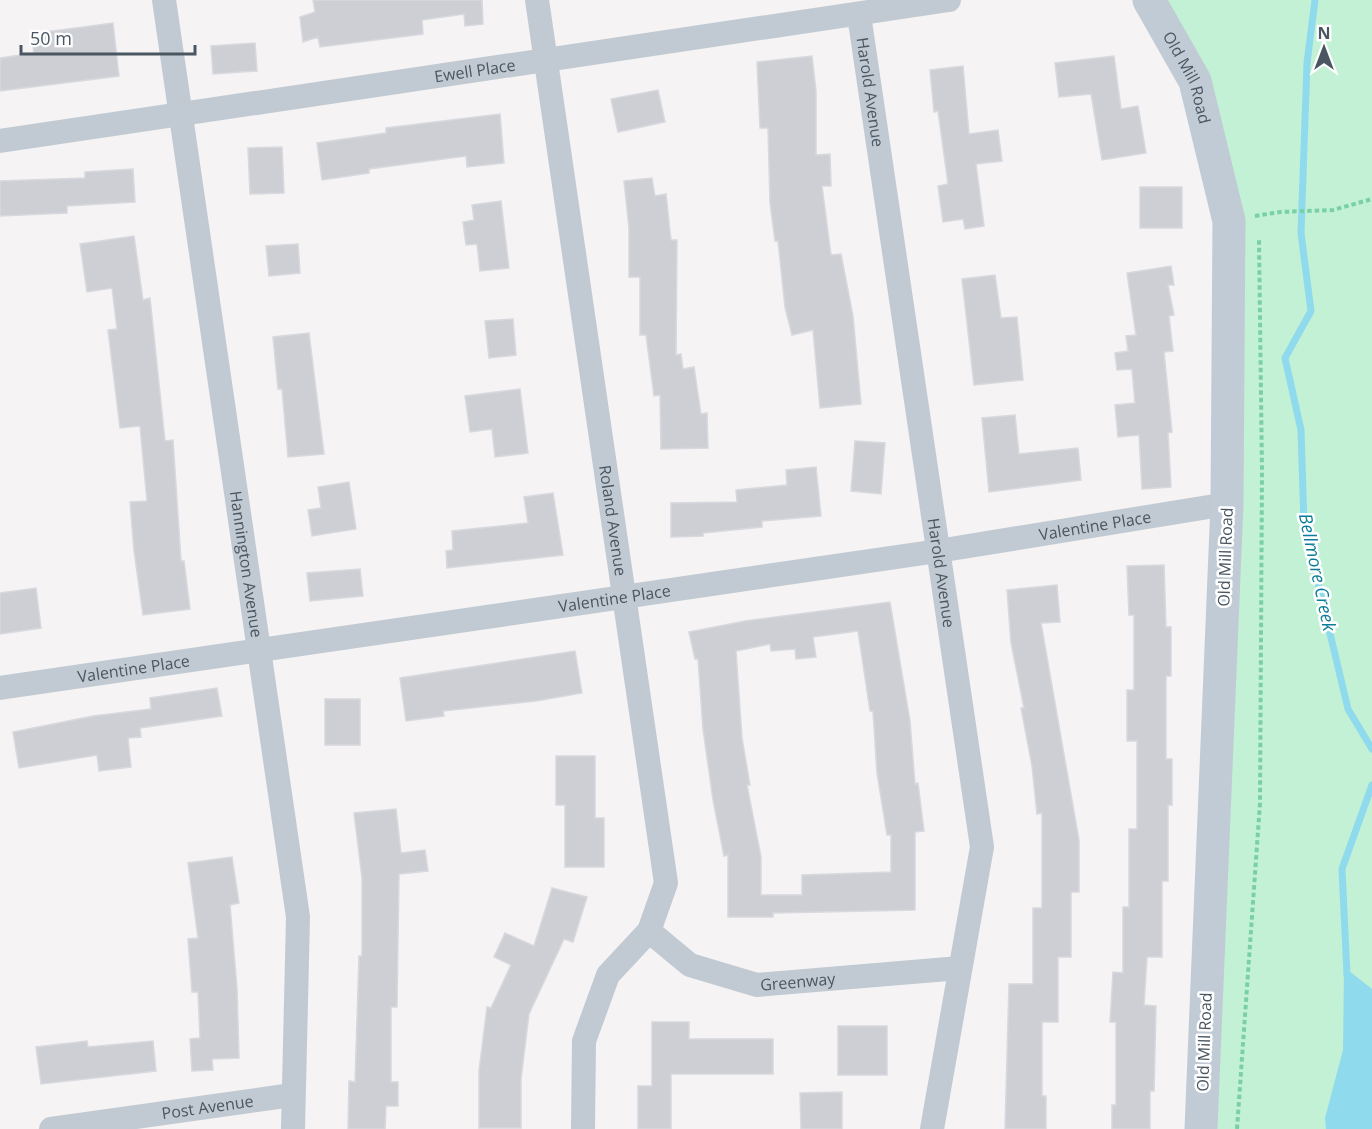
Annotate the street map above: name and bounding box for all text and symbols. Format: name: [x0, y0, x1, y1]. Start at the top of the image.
scale bar: [21, 18, 195, 56]
north arrow: [1294, 18, 1354, 78]
text: N: [1317, 22, 1331, 44]
text: 50 m: [30, 26, 72, 50]
street label: Old Mill Road: [1158, 27, 1216, 126]
street label: Harold Avenue: [851, 36, 889, 148]
street label: Ewell Place: [433, 54, 517, 87]
street label: Roland Avenue: [594, 464, 632, 577]
street label: Hannington Avenue: [225, 489, 268, 639]
street label: Valentine Place: [1037, 506, 1153, 545]
street label: Old Mill Road: [1212, 507, 1238, 607]
water label: Bellmore Creek: [1294, 511, 1342, 634]
street label: Harold Avenue: [923, 517, 960, 629]
street label: Valentine Place: [557, 579, 672, 617]
street label: Valentine Place: [76, 649, 191, 688]
street label: Greenway: [759, 967, 837, 996]
street label: Old Mill Road: [1191, 992, 1217, 1092]
street label: Post Avenue: [160, 1090, 255, 1124]

